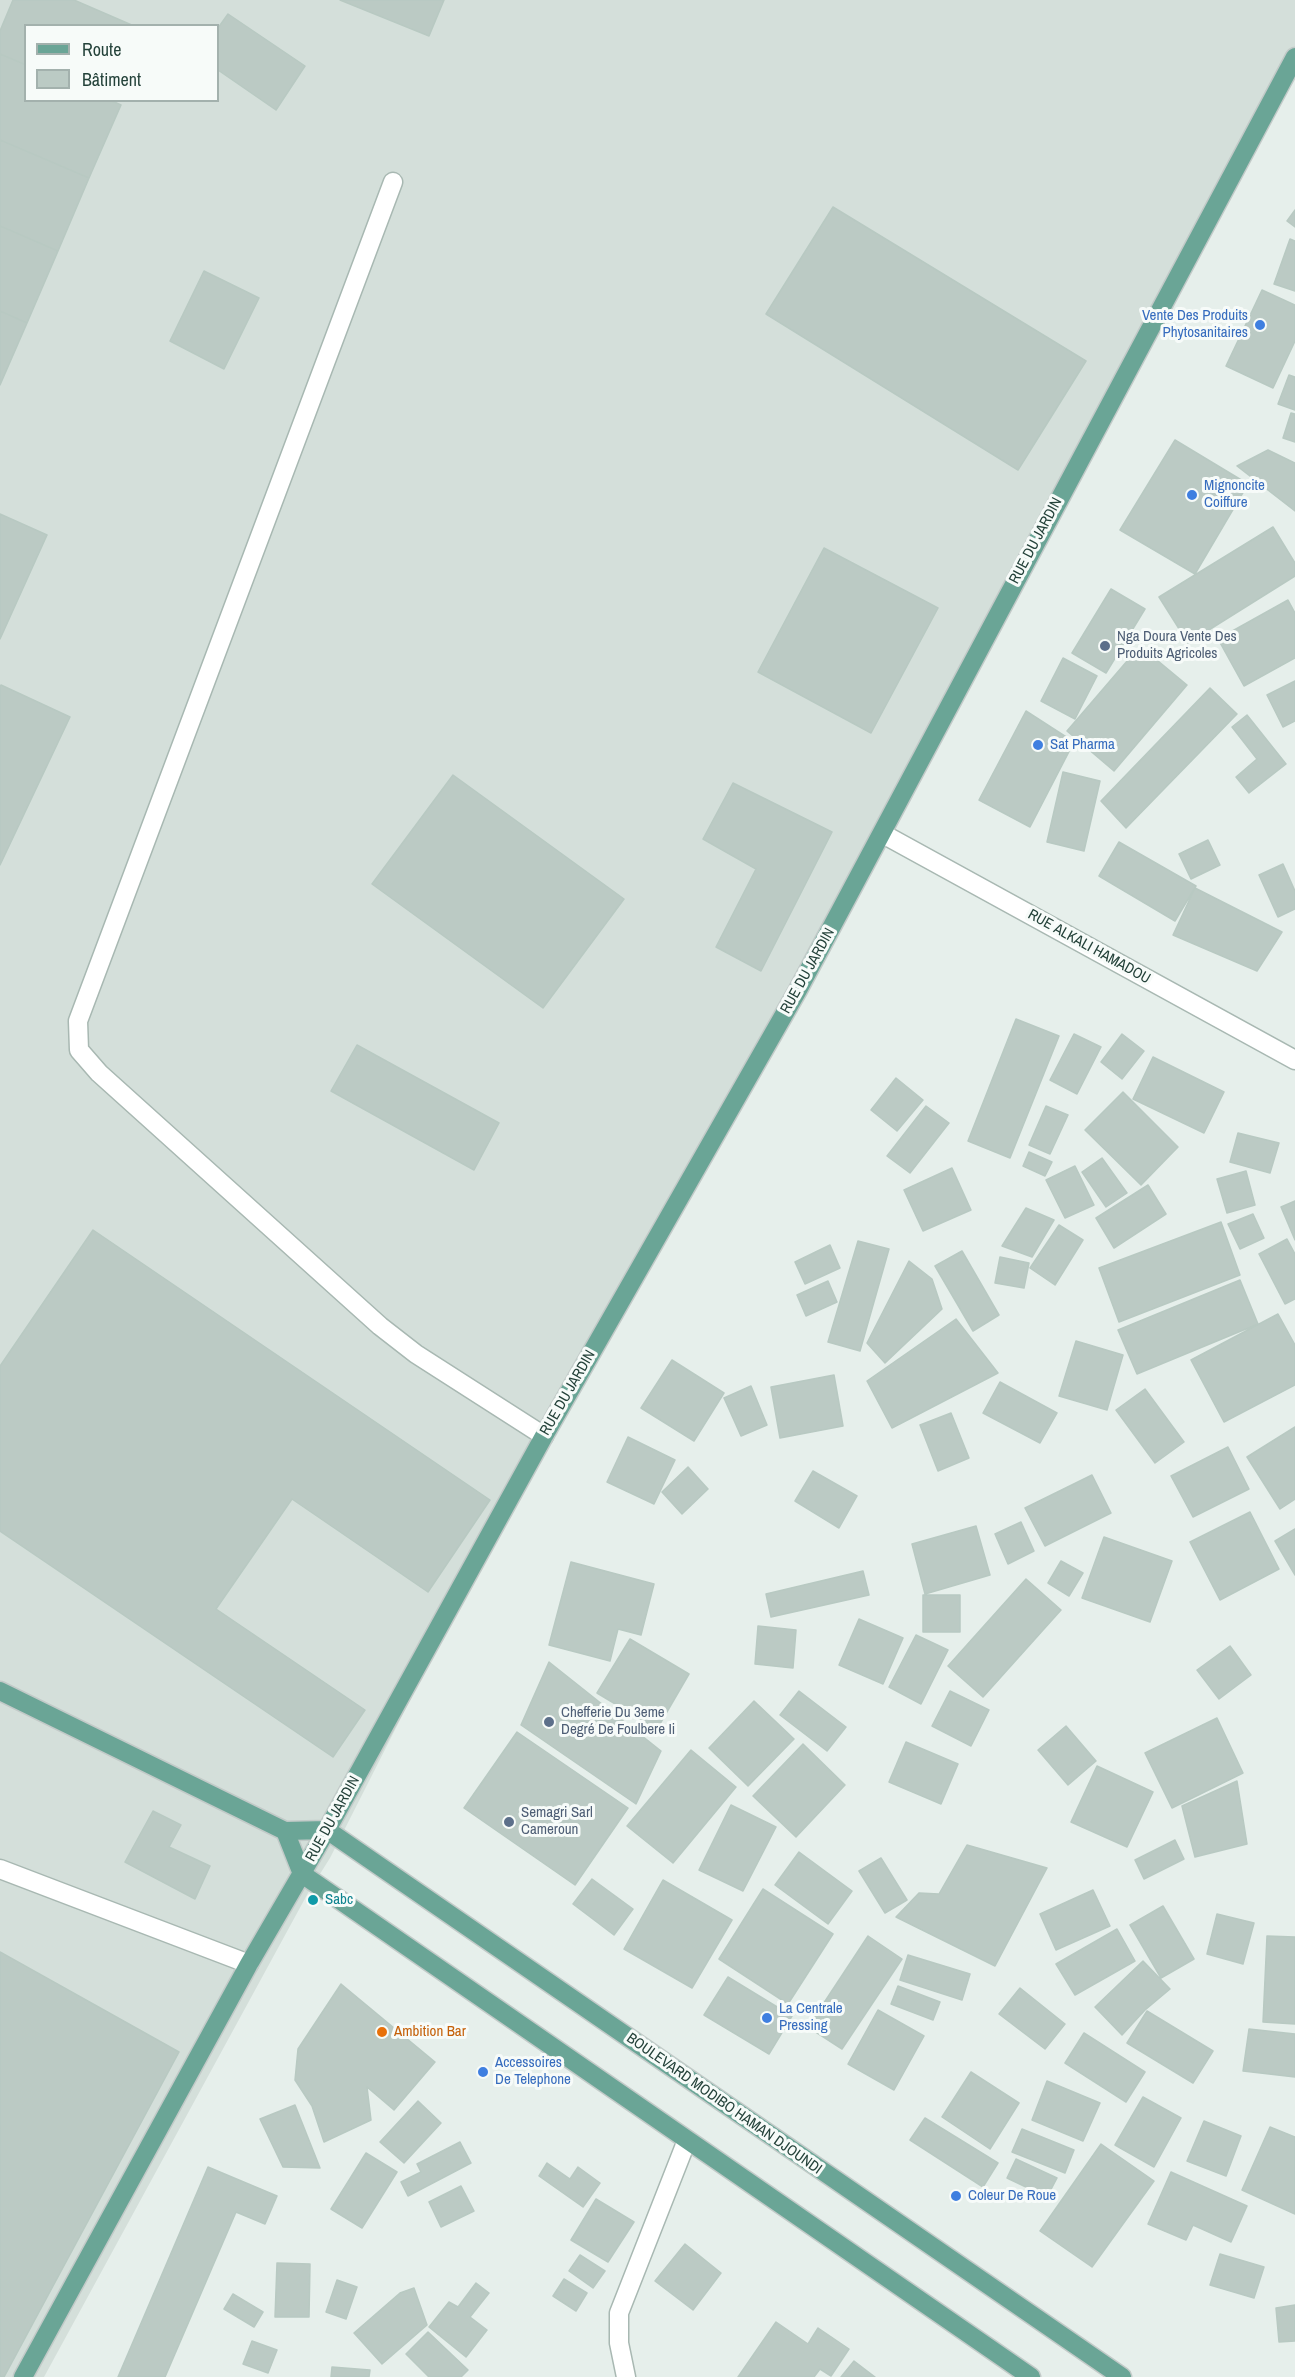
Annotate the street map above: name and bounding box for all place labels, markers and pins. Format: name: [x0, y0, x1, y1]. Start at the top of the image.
place label: Vente Des Produits Phytosanitaires: [1142, 307, 1248, 342]
marker: Vente Des Produits Phytosanitaires: [1253, 318, 1267, 332]
place label: Mignoncite Coiffure: [1204, 477, 1265, 512]
marker: Mignoncite Coiffure: [1185, 488, 1199, 502]
place label: Nga Doura Vente Des Produits Agricoles: [1117, 628, 1237, 663]
marker: Nga Doura Vente Des Produits Agricoles: [1098, 639, 1112, 653]
place label: Sat Pharma: [1050, 736, 1115, 754]
marker: Sat Pharma: [1031, 738, 1045, 752]
place label: Chefferie Du 3eme Degré De Foulbere Ii: [561, 1704, 675, 1739]
marker: Chefferie Du 3eme Degré De Foulbere Ii: [542, 1715, 556, 1729]
place label: Semagri Sarl Cameroun: [521, 1804, 593, 1839]
marker: Semagri Sarl Cameroun: [502, 1815, 516, 1829]
place label: Sabc: [325, 1891, 353, 1909]
marker: Sabc: [306, 1893, 320, 1907]
place label: La Centrale Pressing: [779, 2000, 843, 2035]
marker: La Centrale Pressing: [760, 2011, 774, 2025]
place label: Ambition Bar: [394, 2023, 466, 2041]
marker: Ambition Bar: [375, 2025, 389, 2039]
place label: Accessoires De Telephone: [495, 2054, 571, 2089]
marker: Accessoires De Telephone: [476, 2065, 490, 2079]
place label: Coleur De Roue: [968, 2187, 1056, 2205]
marker: Coleur De Roue: [949, 2189, 963, 2203]

